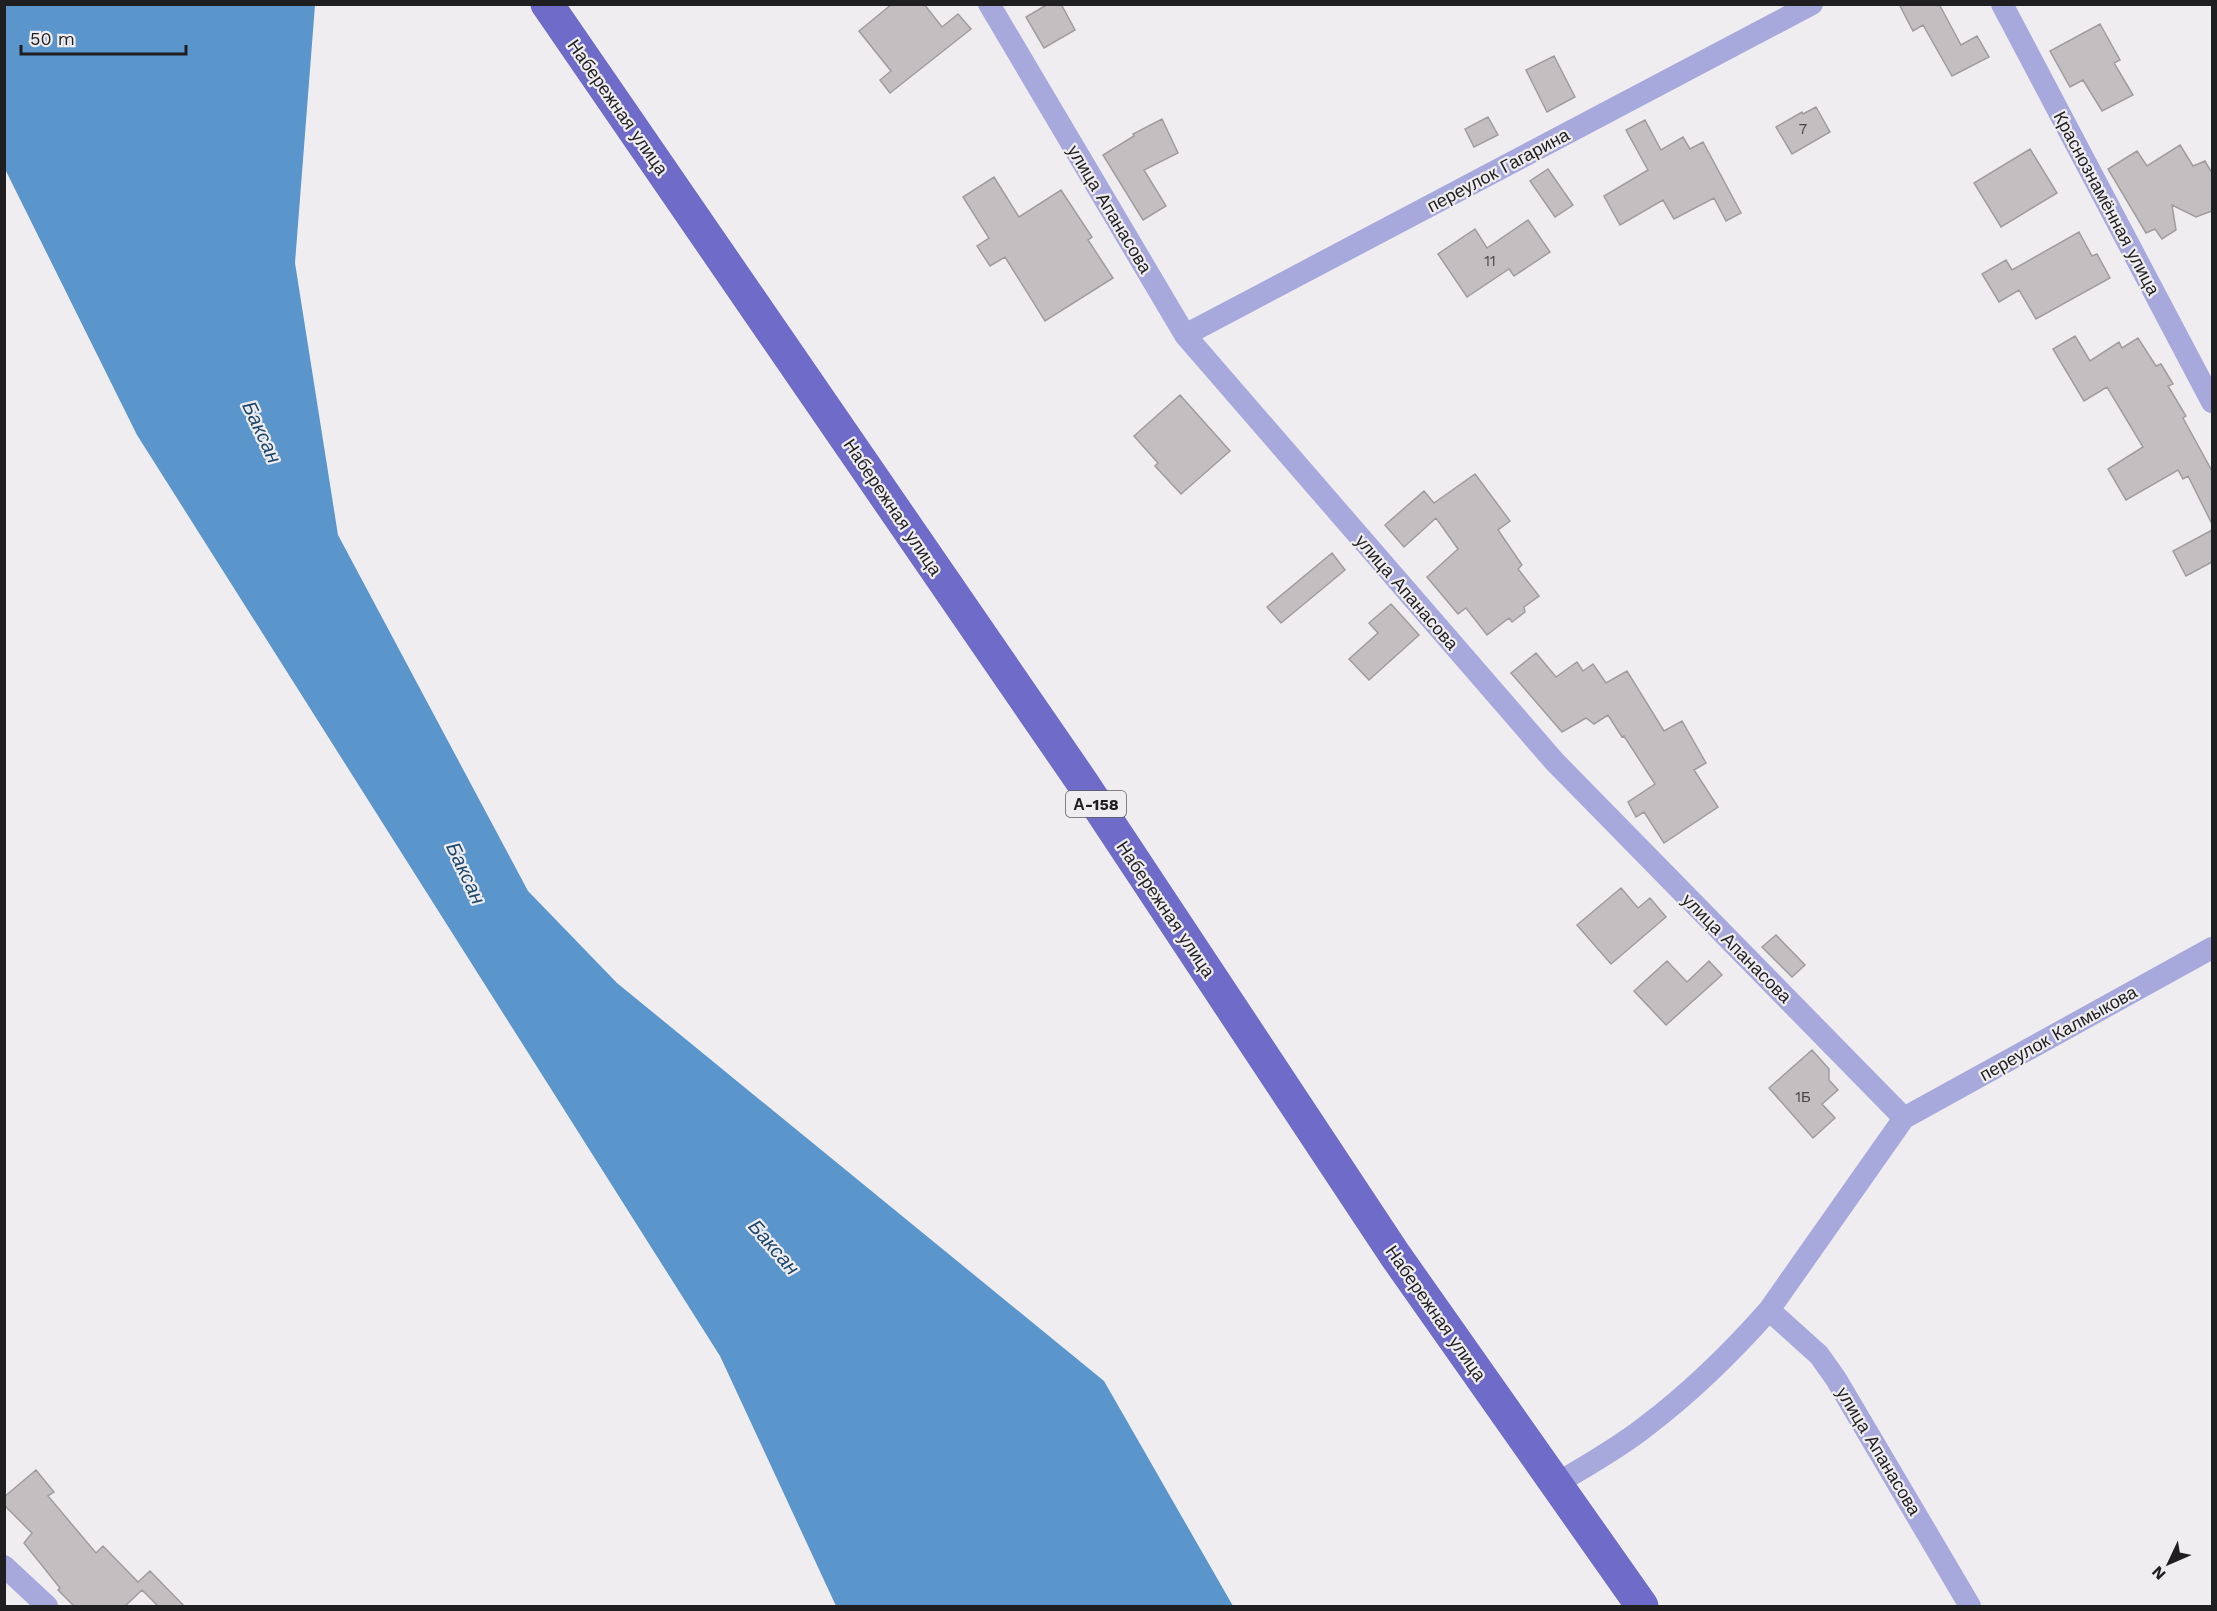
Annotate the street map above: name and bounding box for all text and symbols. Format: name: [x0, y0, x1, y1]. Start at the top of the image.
scale bar: [21, 18, 186, 56]
text: 50 m: [30, 28, 75, 49]
street label: Набережная улица: [563, 35, 673, 179]
street label: Краснознамённая улица: [2050, 108, 2165, 299]
house number: 7: [1799, 120, 1807, 138]
street label: переулок Гагарина: [1423, 123, 1573, 216]
street label: улица Апанасова: [1063, 141, 1157, 278]
house number: 11: [1484, 252, 1496, 270]
water label: Баксан: [237, 397, 287, 467]
street label: Набережная улица: [839, 435, 947, 580]
street label: улица Апанасова: [1351, 530, 1463, 655]
road number: А-158: [1066, 791, 1126, 817]
street label: Набережная улица: [1112, 837, 1220, 982]
water label: Баксан: [441, 838, 491, 908]
street label: улица Апанасова: [1678, 889, 1797, 1008]
street label: переулок Калмыкова: [1976, 981, 2141, 1085]
house number: 1Б: [1795, 1088, 1811, 1106]
water label: Баксан: [743, 1214, 805, 1280]
street label: Набережная улица: [1381, 1241, 1491, 1385]
street label: улица Апанасова: [1832, 1383, 1926, 1520]
north arrow: [2139, 1533, 2199, 1593]
text: N: [2148, 1562, 2170, 1584]

